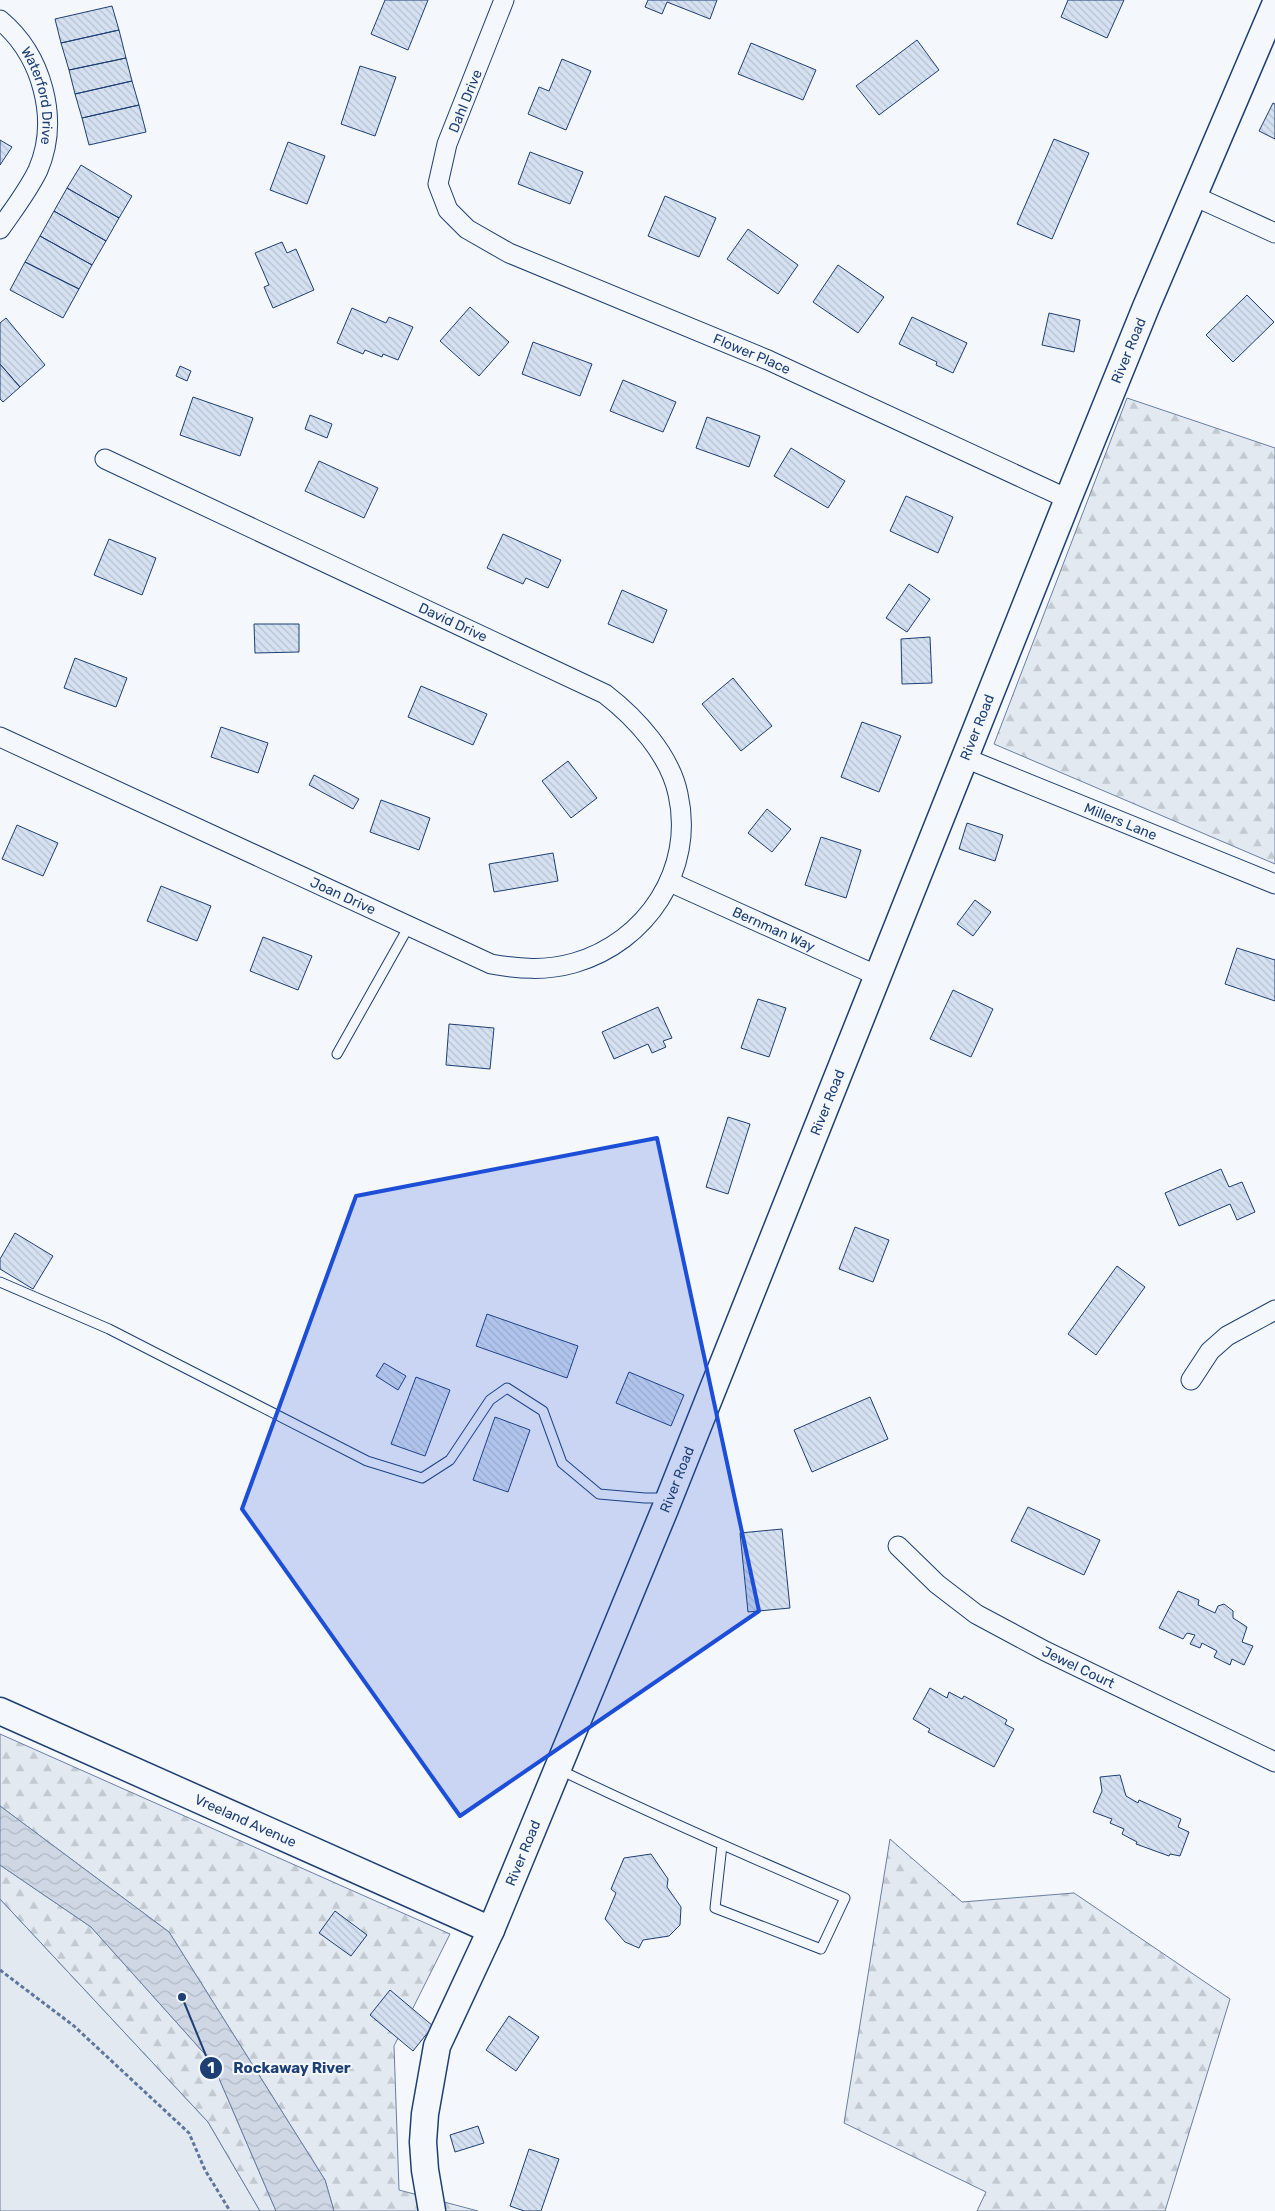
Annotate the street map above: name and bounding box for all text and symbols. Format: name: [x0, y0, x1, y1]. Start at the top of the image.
street label: Waterford Drive: [17, 44, 55, 146]
street label: Dahl Drive: [445, 67, 486, 135]
street label: River Road: [1108, 315, 1150, 386]
street label: Flower Place: [711, 330, 793, 378]
street label: David Drive: [416, 599, 490, 646]
street label: River Road: [957, 692, 998, 763]
street label: Millers Lane: [1082, 799, 1159, 844]
street label: Joan Drive: [307, 874, 379, 919]
street label: Bernman Way: [730, 903, 818, 956]
street label: River Road: [807, 1067, 848, 1138]
street label: River Road: [656, 1444, 698, 1515]
street label: Jewel Court: [1039, 1643, 1118, 1693]
street label: Vreeland Avenue: [192, 1791, 299, 1851]
street label: River Road: [502, 1818, 544, 1889]
callout: Rockaway River: [198, 2053, 361, 2083]
text: 1: [207, 2059, 215, 2077]
text: Rockaway River: [233, 2059, 351, 2077]

